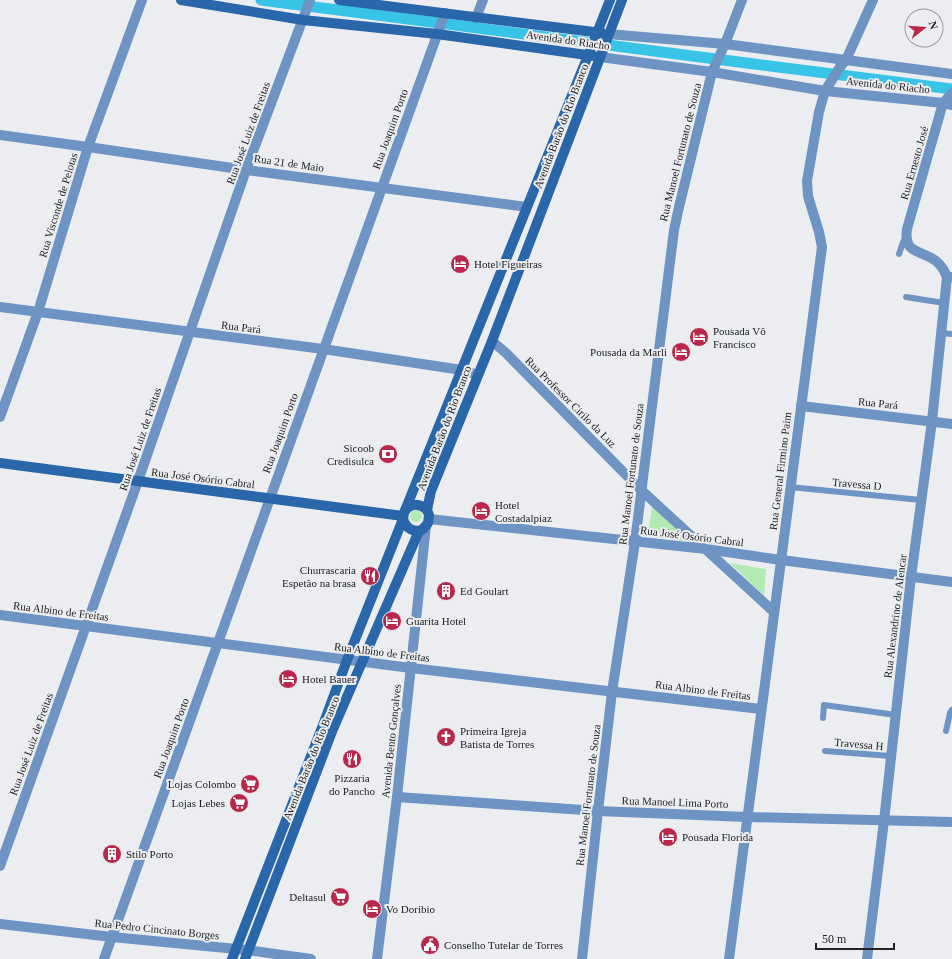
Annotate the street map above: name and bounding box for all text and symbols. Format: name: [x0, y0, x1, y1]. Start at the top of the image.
north arrow: [904, 8, 944, 48]
text: N: [927, 20, 940, 31]
street label: Avenida do Riacho: [526, 28, 611, 52]
street label: Avenida Barão do Rio Branco: [532, 62, 590, 190]
street label: Avenida do Riacho: [846, 75, 931, 95]
street label: Rua José Luiz de Freitas: [224, 80, 272, 186]
street label: Rua Manoel Fortunato de Souza: [657, 81, 703, 223]
street label: Rua Joaquim Porto: [370, 87, 410, 171]
street label: Rua Ernesto José: [898, 125, 930, 201]
street label: Rua Visconde de Pelotas: [36, 151, 80, 259]
street label: Rua 21 de Maio: [253, 152, 325, 174]
hotel icon: Hotel Figueiras: [449, 253, 471, 275]
place label: Hotel Figueiras: [474, 258, 542, 270]
street label: Rua Pará: [220, 319, 262, 335]
place label: Pousada Vô Francisco: [713, 325, 766, 350]
hotel icon: Pousada Vô Francisco: [688, 326, 710, 348]
hotel icon: Pousada da Marli: [670, 341, 692, 363]
place label: Pousada da Marli: [590, 346, 667, 358]
street label: Rua Professor Cirilo da Luz: [523, 354, 619, 450]
street label: Avenida Barão do Rio Branco: [415, 364, 473, 492]
street label: Rua José Luiz de Freitas: [117, 386, 163, 492]
street label: Rua Joaquim Porto: [260, 391, 300, 475]
street label: Rua Pará: [857, 395, 899, 411]
street label: Rua Manoel Fortunato de Souza: [616, 403, 646, 545]
street label: Rua General Firmino Paim: [767, 411, 793, 531]
place label: Sicoob Credisulca: [327, 442, 374, 467]
bank icon: Sicoob Credisulca: [377, 443, 399, 465]
street label: Rua José Osório Cabral: [151, 466, 255, 490]
street label: Travessa D: [832, 476, 882, 492]
place label: Hotel Costadalpiaz: [495, 499, 552, 524]
hotel icon: Hotel Costadalpiaz: [470, 500, 492, 522]
street label: Rua José Osório Cabral: [640, 524, 744, 548]
street label: Rua Alexandrino de Alencar: [881, 553, 909, 679]
place label: Churrascaria Espetão na brasa: [282, 564, 356, 589]
restaurant icon: Churrascaria Espetão na brasa: [359, 565, 381, 587]
building icon: Ed Goulart: [435, 580, 457, 602]
place label: Ed Goulart: [460, 585, 509, 597]
street label: Rua Albino de Freitas: [13, 599, 109, 623]
hotel icon: Guarita Hotel: [381, 610, 403, 632]
place label: Guarita Hotel: [406, 615, 466, 627]
street label: Rua Albino de Freitas: [334, 640, 430, 664]
hotel icon: Hotel Bauer: [277, 668, 299, 690]
place label: Hotel Bauer: [302, 673, 356, 685]
street label: Rua Albino de Freitas: [655, 678, 751, 702]
street label: Avenida Bento Gonçalves: [379, 683, 403, 799]
street label: Rua José Luiz de Freitas: [7, 691, 55, 797]
street label: Avenida Barão do Rio Branco: [281, 694, 342, 822]
street label: Rua Joaquim Porto: [151, 696, 191, 780]
street label: Rua Manoel Fortunato de Souza: [573, 724, 603, 866]
place label: Primeira Igreja Batista de Torres: [460, 725, 534, 750]
church icon: Primeira Igreja Batista de Torres: [435, 726, 457, 748]
street label: Travessa H: [834, 736, 884, 752]
restaurant icon: Pizzaria do Pancho: [341, 748, 363, 770]
place label: Pizzaria do Pancho: [329, 772, 376, 797]
supermarket icon: Lojas Colombo: [239, 773, 261, 795]
place label: Lojas Colombo: [168, 778, 236, 790]
supermarket icon: Lojas Lebes: [228, 792, 250, 814]
street label: Rua Manoel Lima Porto: [622, 794, 729, 810]
place label: Lojas Lebes: [172, 797, 225, 809]
hotel icon: Pousada Florida: [657, 826, 679, 848]
place label: Pousada Florida: [682, 831, 753, 843]
building icon: Stilo Porto: [101, 843, 123, 865]
place label: Stilo Porto: [126, 848, 174, 860]
supermarket icon: Deltasul: [329, 886, 351, 908]
place label: Deltasul: [289, 891, 326, 903]
hotel icon: Vo Doribio: [361, 898, 383, 920]
place label: Vo Doribio: [386, 903, 435, 915]
street label: Rua Pedro Cincinato Borges: [94, 916, 220, 942]
scale bar: [816, 925, 894, 951]
text: 50 m: [822, 932, 847, 946]
public building icon: Conselho Tutelar de Torres: [419, 934, 441, 956]
place label: Conselho Tutelar de Torres: [444, 939, 563, 951]

